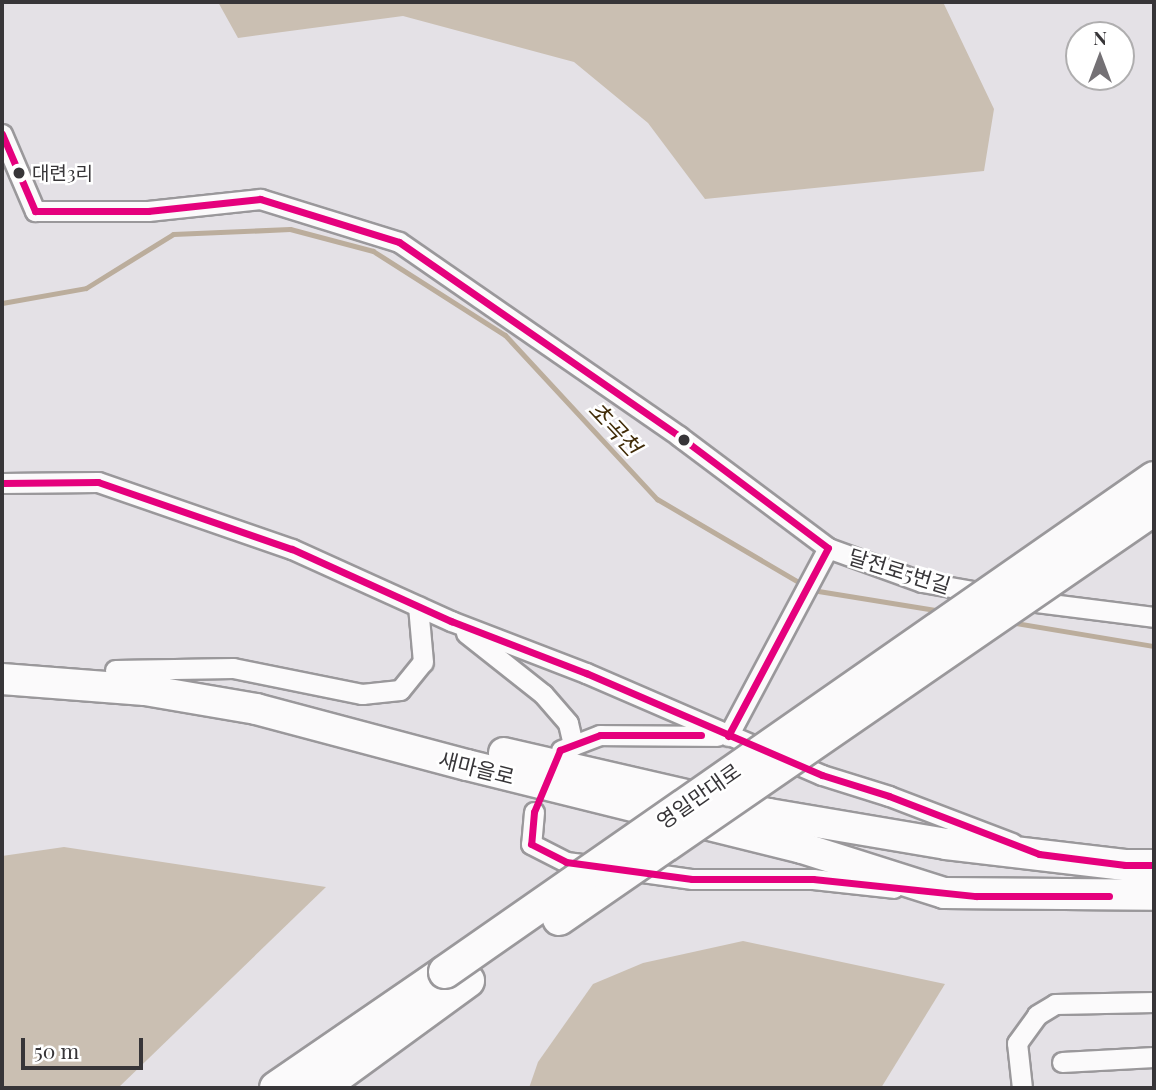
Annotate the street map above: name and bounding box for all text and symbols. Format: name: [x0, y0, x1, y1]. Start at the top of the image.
north arrow: [1065, 21, 1135, 91]
text: N: [1093, 24, 1107, 50]
place label: 대련3리: [32, 162, 93, 184]
marker: 대련3리: [12, 166, 26, 180]
water label: 초곡천: [583, 395, 647, 461]
unlabelled marker: [677, 433, 691, 447]
street label: 달전로5번길: [846, 543, 954, 597]
street label: 새마을로: [436, 745, 518, 789]
street label: 영일만대로: [651, 757, 745, 833]
scale bar: [24, 1024, 147, 1068]
text: 50 m: [34, 1036, 79, 1064]

